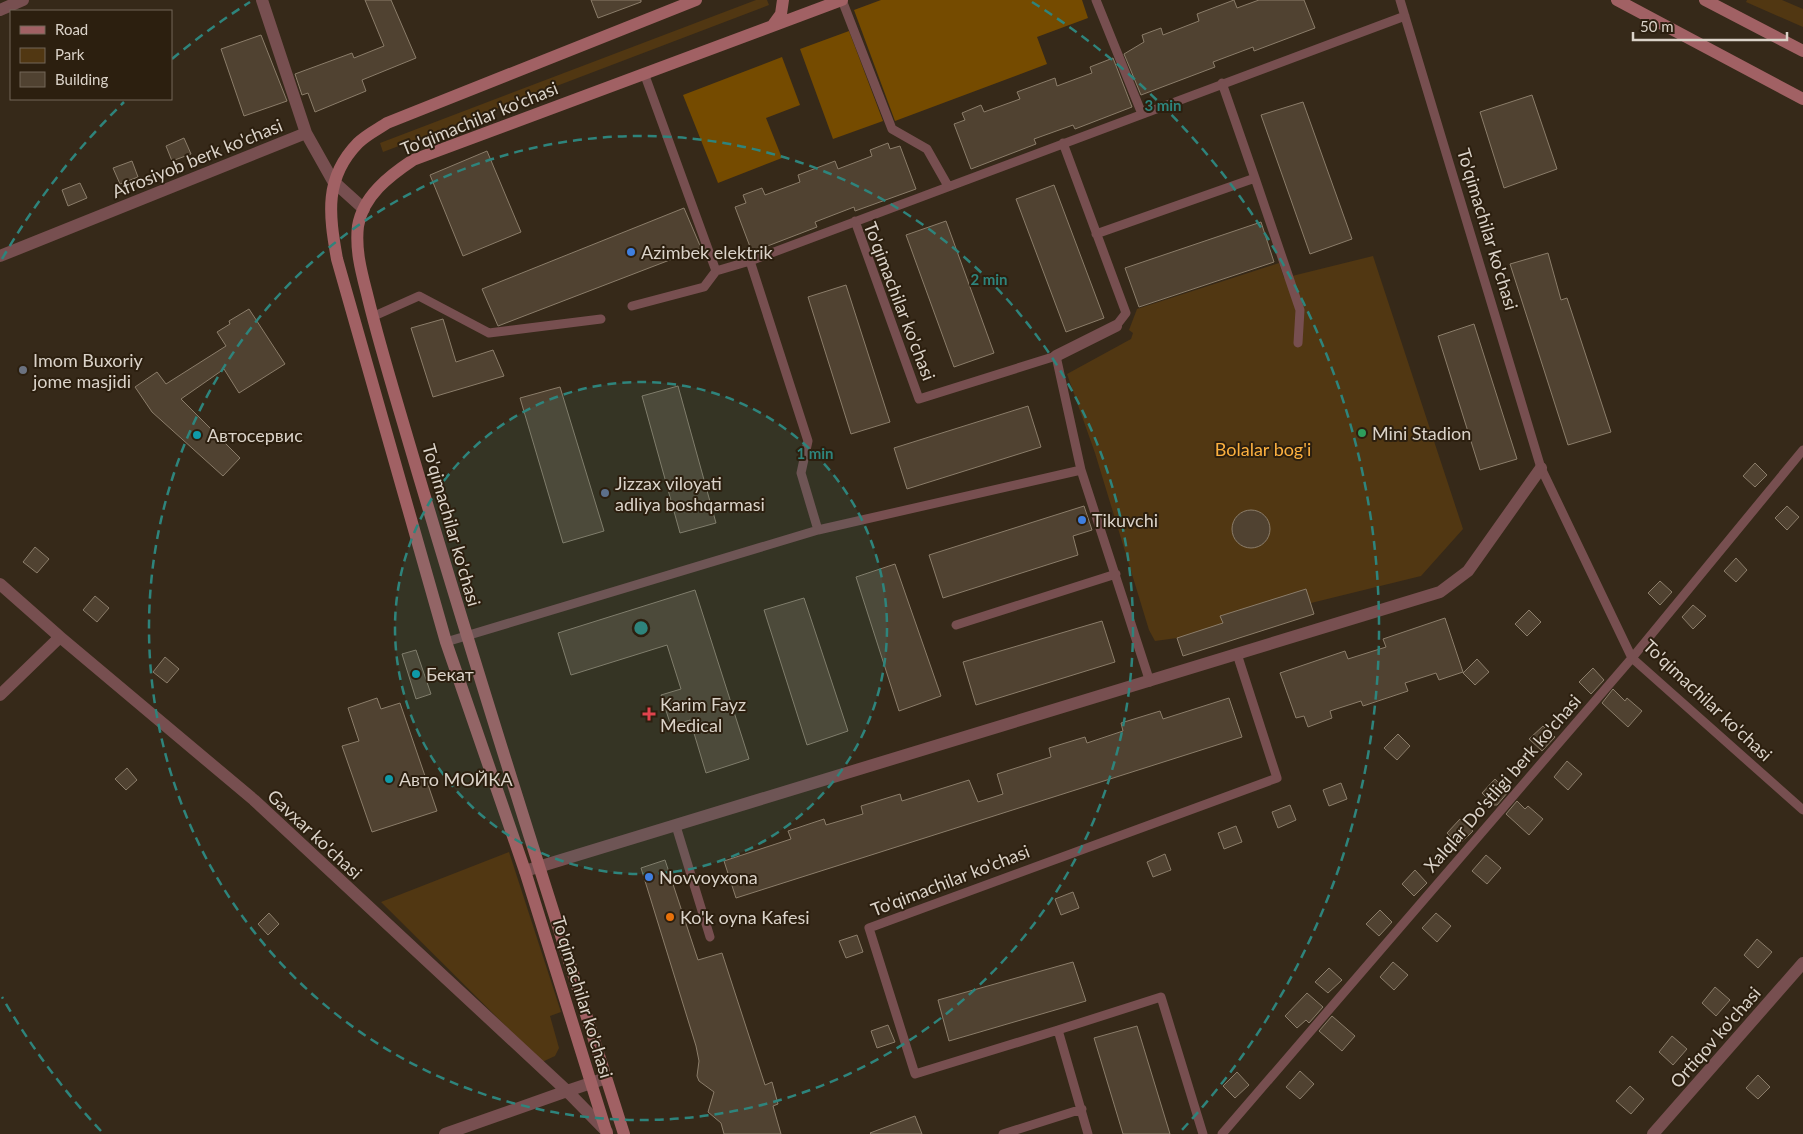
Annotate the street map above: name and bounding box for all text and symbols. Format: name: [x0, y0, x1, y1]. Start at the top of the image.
legend: [10, 10, 172, 100]
scale bar: [1633, 10, 1787, 42]
text: 50 m: [1640, 17, 1674, 35]
text: Road: [55, 20, 88, 38]
text: Park: [55, 45, 85, 63]
text: Building: [55, 70, 108, 88]
street label: To'qimachilar ko'chasi: [397, 76, 561, 160]
text: 3 min: [1144, 96, 1182, 114]
street label: Afrosiyob berk ko'chasi: [109, 114, 285, 202]
street label: To'qimachilar ko'chasi: [1453, 145, 1523, 313]
street label: To'qimachilar ko'chasi: [860, 219, 940, 383]
place label: Azimbek elektrik: [641, 241, 774, 263]
marker: Azimbek elektrik: [625, 246, 637, 258]
text: 2 min: [970, 270, 1008, 288]
place label: Imom Buxoriy jome masjidi: [32, 349, 143, 392]
marker: Imom Buxoriy jome masjidi: [17, 364, 29, 376]
place label: Mini Stadion: [1372, 422, 1471, 444]
place label: Автосервис: [207, 424, 303, 446]
marker: Mini Stadion: [1356, 427, 1368, 439]
marker: Автосервис: [191, 429, 203, 441]
park label: Bolalar bog'i: [1215, 438, 1311, 460]
street label: To'qimachilar ko'chasi: [418, 441, 486, 609]
text: 1 min: [796, 444, 834, 462]
place label: Jizzax viloyati adliya boshqarmasi: [615, 472, 765, 515]
marker: Jizzax viloyati adliya boshqarmasi: [599, 487, 611, 499]
place label: Tikuvchi: [1092, 509, 1158, 531]
marker: Tikuvchi: [1076, 514, 1088, 526]
centre of rings: [632, 619, 650, 637]
street label: To'qimachilar ko'chasi: [1639, 635, 1777, 765]
place label: Бекат: [426, 663, 474, 685]
marker: Бекат: [410, 668, 422, 680]
street label: Xalqlar Do'stligi berk ko'chasi: [1419, 690, 1585, 876]
place label: Karim Fayz Medical: [660, 693, 746, 736]
marker: Karim Fayz Medical: [642, 707, 656, 721]
place label: Авто МОЙКА: [399, 768, 513, 790]
marker: Авто МОЙКА: [383, 773, 395, 785]
street label: Gavxar ko'chasi: [263, 785, 367, 883]
street label: To'qimachilar ko'chasi: [868, 840, 1032, 920]
place label: Novvoyxona: [659, 866, 758, 888]
marker: Novvoyxona: [643, 871, 655, 883]
place label: Ko'k oyna Kafesi: [680, 906, 810, 928]
marker: Ko'k oyna Kafesi: [664, 911, 676, 923]
street label: To'qimachilar ko'chasi: [548, 913, 618, 1081]
street label: Ortiqov ko'chasi: [1665, 982, 1765, 1092]

